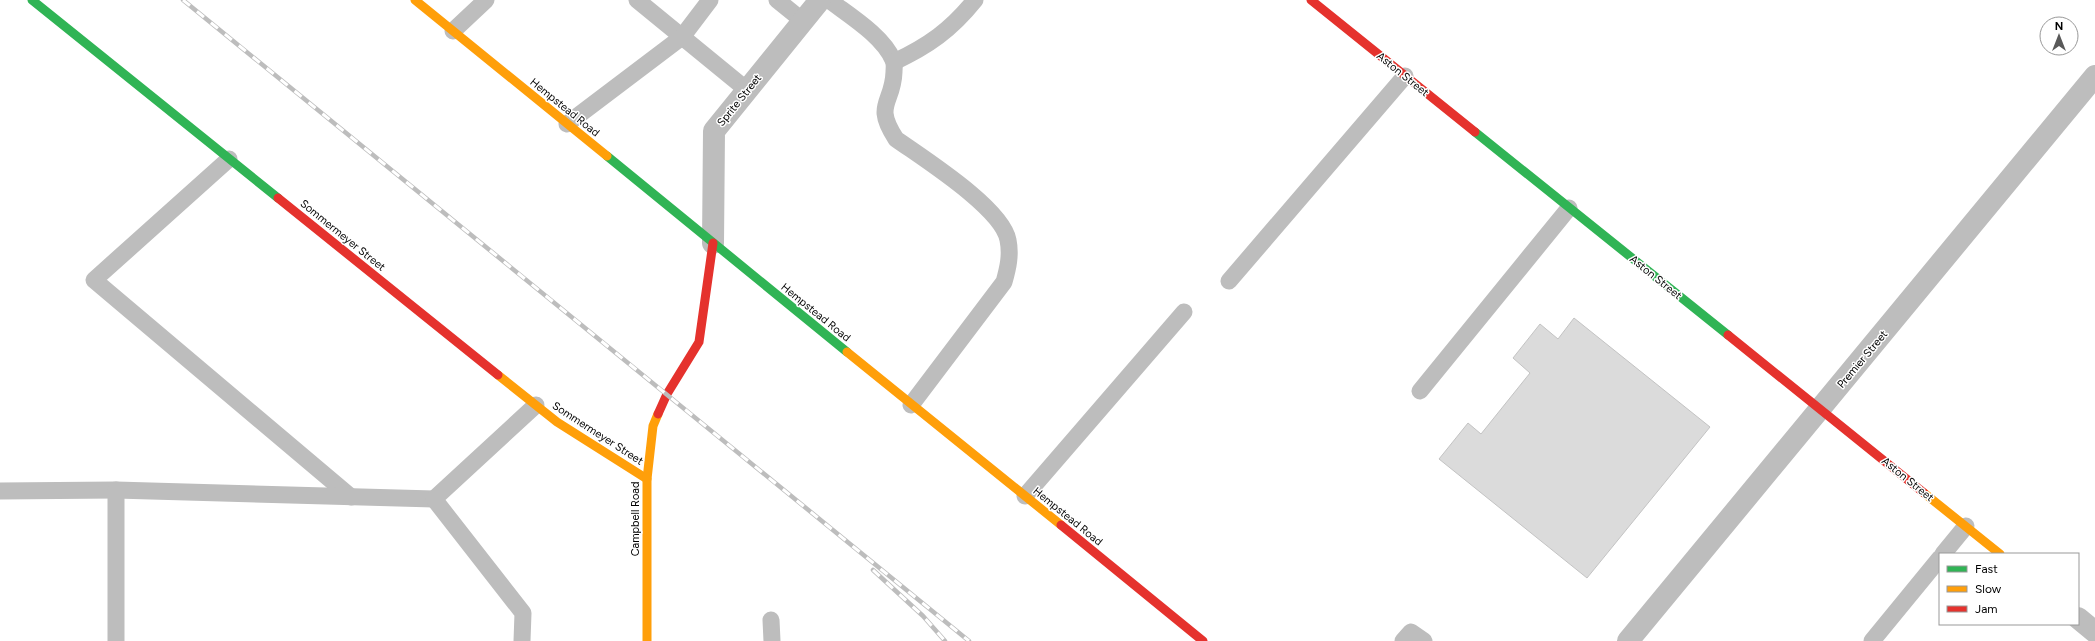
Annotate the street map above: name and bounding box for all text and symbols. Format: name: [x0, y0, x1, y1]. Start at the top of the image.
north arrow: [2039, 16, 2079, 56]
text: N: [2055, 20, 2063, 33]
street label: Aston Street: [1374, 50, 1431, 99]
street label: Sprite Street: [714, 72, 764, 129]
street label: Hempstead Road: [527, 75, 602, 139]
street label: Sommermeyer Street: [298, 197, 388, 274]
street label: Aston Street: [1627, 253, 1684, 302]
street label: Hempstead Road: [778, 280, 853, 344]
street label: Premier Street: [1835, 328, 1890, 391]
street label: Sommermeyer Street: [550, 399, 646, 468]
street label: Aston Street: [1879, 455, 1936, 504]
street label: Campbell Road: [629, 482, 642, 556]
street label: Hempstead Road: [1030, 484, 1105, 548]
legend: [1939, 553, 2079, 625]
text: Fast: [1975, 562, 1998, 576]
text: Slow: [1975, 582, 2002, 596]
text: Jam: [1975, 602, 1998, 616]

